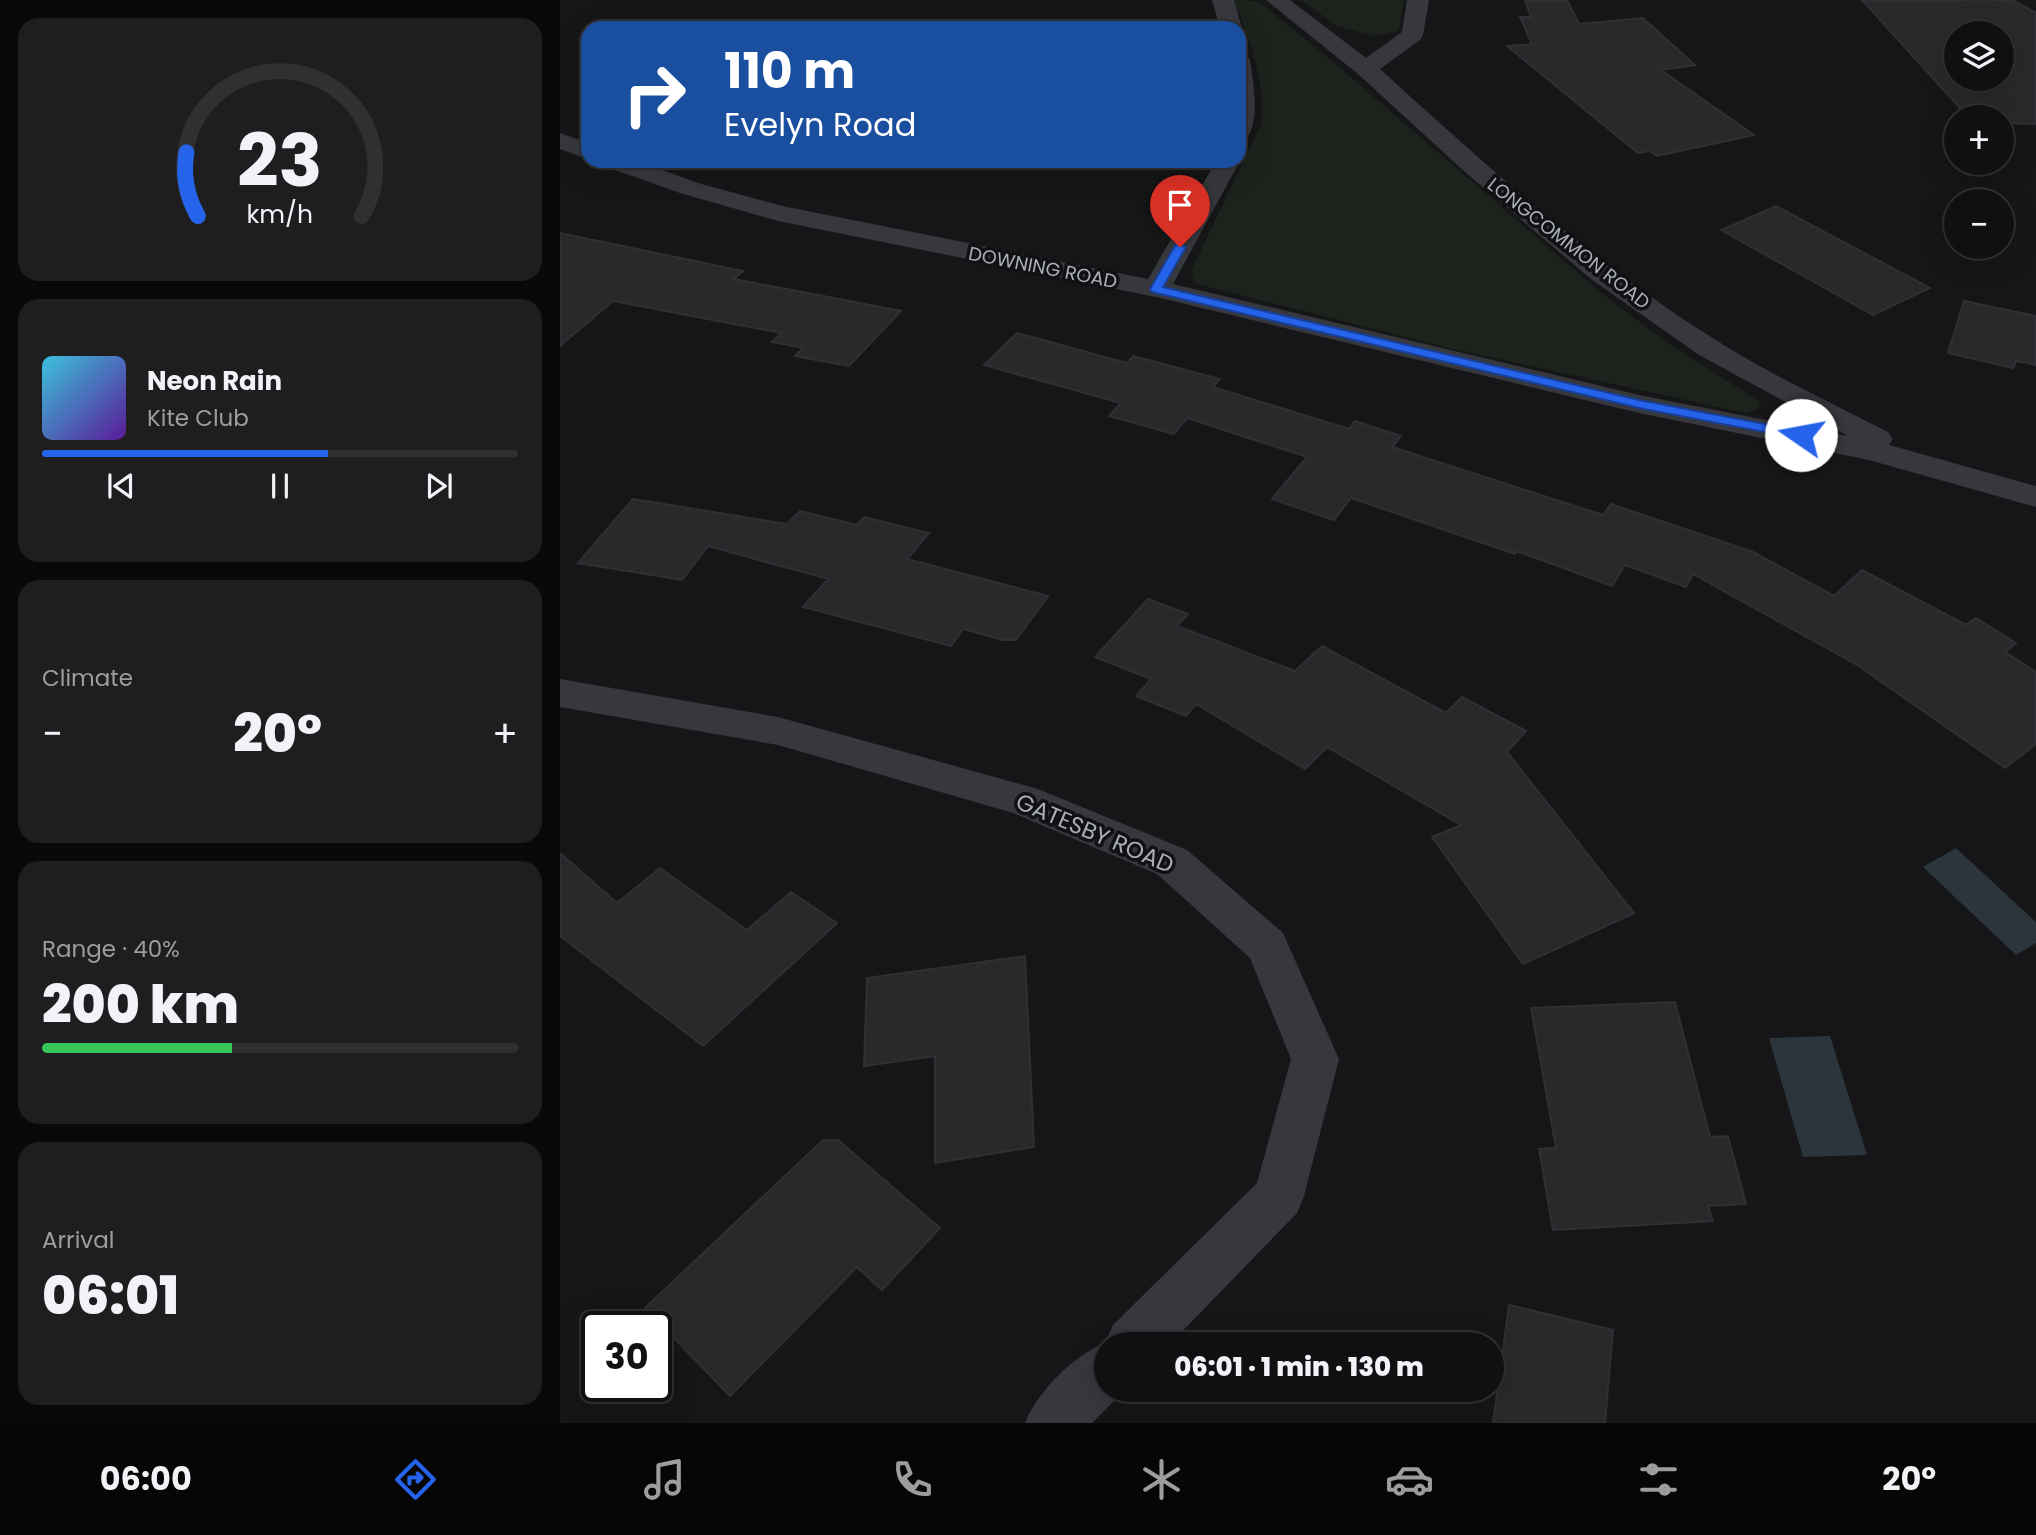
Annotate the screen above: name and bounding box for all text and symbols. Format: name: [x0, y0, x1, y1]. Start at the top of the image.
map controls: [1944, 21, 2014, 259]
button: layers: [1944, 21, 2014, 91]
text: 110 m: [724, 37, 855, 105]
icon: right: [609, 49, 700, 140]
text: Evelyn Road: [724, 102, 916, 147]
button: +: [1944, 105, 2014, 175]
text: 23: [237, 110, 323, 211]
street label: LONGCOMMON ROAD: [1482, 171, 1656, 316]
pin: [1150, 175, 1210, 247]
icon: arrive: [1161, 186, 1199, 224]
button: −: [1944, 189, 2014, 259]
text: km/h: [247, 196, 313, 231]
street label: DOWNING ROAD: [966, 240, 1120, 295]
text: Neon Rain: [147, 363, 282, 399]
position arrow: [1764, 398, 1838, 472]
text: Kite Club: [147, 402, 249, 434]
icon: previous: [102, 467, 140, 505]
icon: pause: [261, 467, 299, 505]
icon: next: [420, 467, 458, 505]
text: Climate: [42, 662, 133, 694]
text: 20°: [233, 697, 322, 770]
text: −: [42, 707, 63, 760]
text: +: [492, 707, 518, 760]
street label: GATESBY ROAD: [1011, 785, 1179, 881]
text: Range · 40%: [42, 933, 180, 965]
text: 200 km: [42, 968, 239, 1041]
text: Arrival: [42, 1224, 114, 1256]
text: 06:01: [42, 1259, 179, 1332]
speed limit sign: 30: [581, 1311, 672, 1402]
text: 06:01 · 1 min · 130 m: [1174, 1349, 1424, 1385]
icon: directions: [391, 1455, 440, 1504]
icon: music: [640, 1455, 689, 1504]
icon: phone: [888, 1455, 937, 1504]
icon: climate: [1137, 1455, 1186, 1504]
icon: car: [1385, 1455, 1434, 1504]
icon: filters: [1634, 1455, 1683, 1504]
text: 06:00: [100, 1456, 192, 1501]
text: 20°: [1882, 1456, 1936, 1501]

